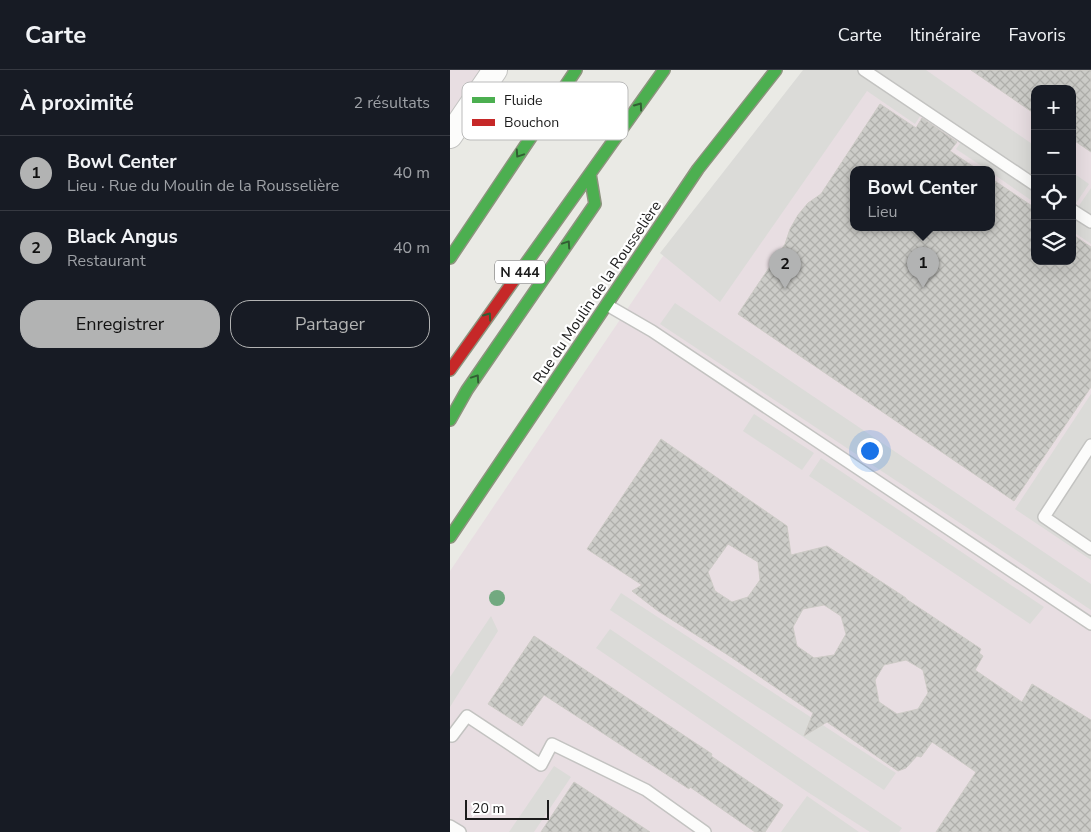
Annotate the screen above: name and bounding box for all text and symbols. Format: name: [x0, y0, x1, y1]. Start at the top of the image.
text: Carte: [25, 19, 86, 51]
text: Carte: [838, 23, 882, 47]
text: Itinéraire: [910, 23, 981, 47]
text: Favoris: [1009, 23, 1066, 47]
legend: [462, 82, 628, 140]
map controls: [1031, 85, 1076, 265]
button: +: [1031, 85, 1076, 130]
text: À proximité: [20, 89, 134, 117]
text: Fluide: [504, 91, 543, 110]
text: 2 résultats: [354, 92, 430, 114]
one-way arrow: [633, 102, 642, 112]
text: Bouchon: [504, 113, 559, 132]
button: −: [1031, 130, 1076, 175]
one-way arrow: [516, 148, 525, 158]
text: Bowl Center: [67, 149, 177, 175]
text: 1: [31, 162, 41, 184]
text: 40 m: [393, 162, 430, 184]
popup: [850, 166, 995, 231]
text: Lieu · Rue du Moulin de la Rousselière: [67, 175, 339, 197]
text: Bowl Center: [868, 175, 977, 201]
button: locate: [1031, 175, 1076, 220]
street label: Rue du Moulin de la Rousselière: [528, 197, 666, 387]
text: Lieu: [868, 201, 897, 223]
button: layers: [1031, 220, 1076, 265]
text: Black Angus: [67, 224, 178, 250]
text: 2: [31, 237, 41, 259]
text: 40 m: [393, 237, 430, 259]
one-way arrow: [561, 240, 571, 249]
pin: 1: [907, 247, 939, 288]
pin: 2: [769, 248, 801, 289]
text: Restaurant: [67, 250, 146, 272]
road number: N 444: [495, 260, 545, 283]
button: Enregistrer: [20, 300, 220, 348]
button: Partager: [230, 300, 430, 348]
one-way arrow: [482, 313, 491, 322]
one-way arrow: [469, 374, 479, 383]
your location: [857, 438, 883, 464]
scale bar: [465, 797, 549, 820]
text: 20 m: [472, 799, 504, 818]

